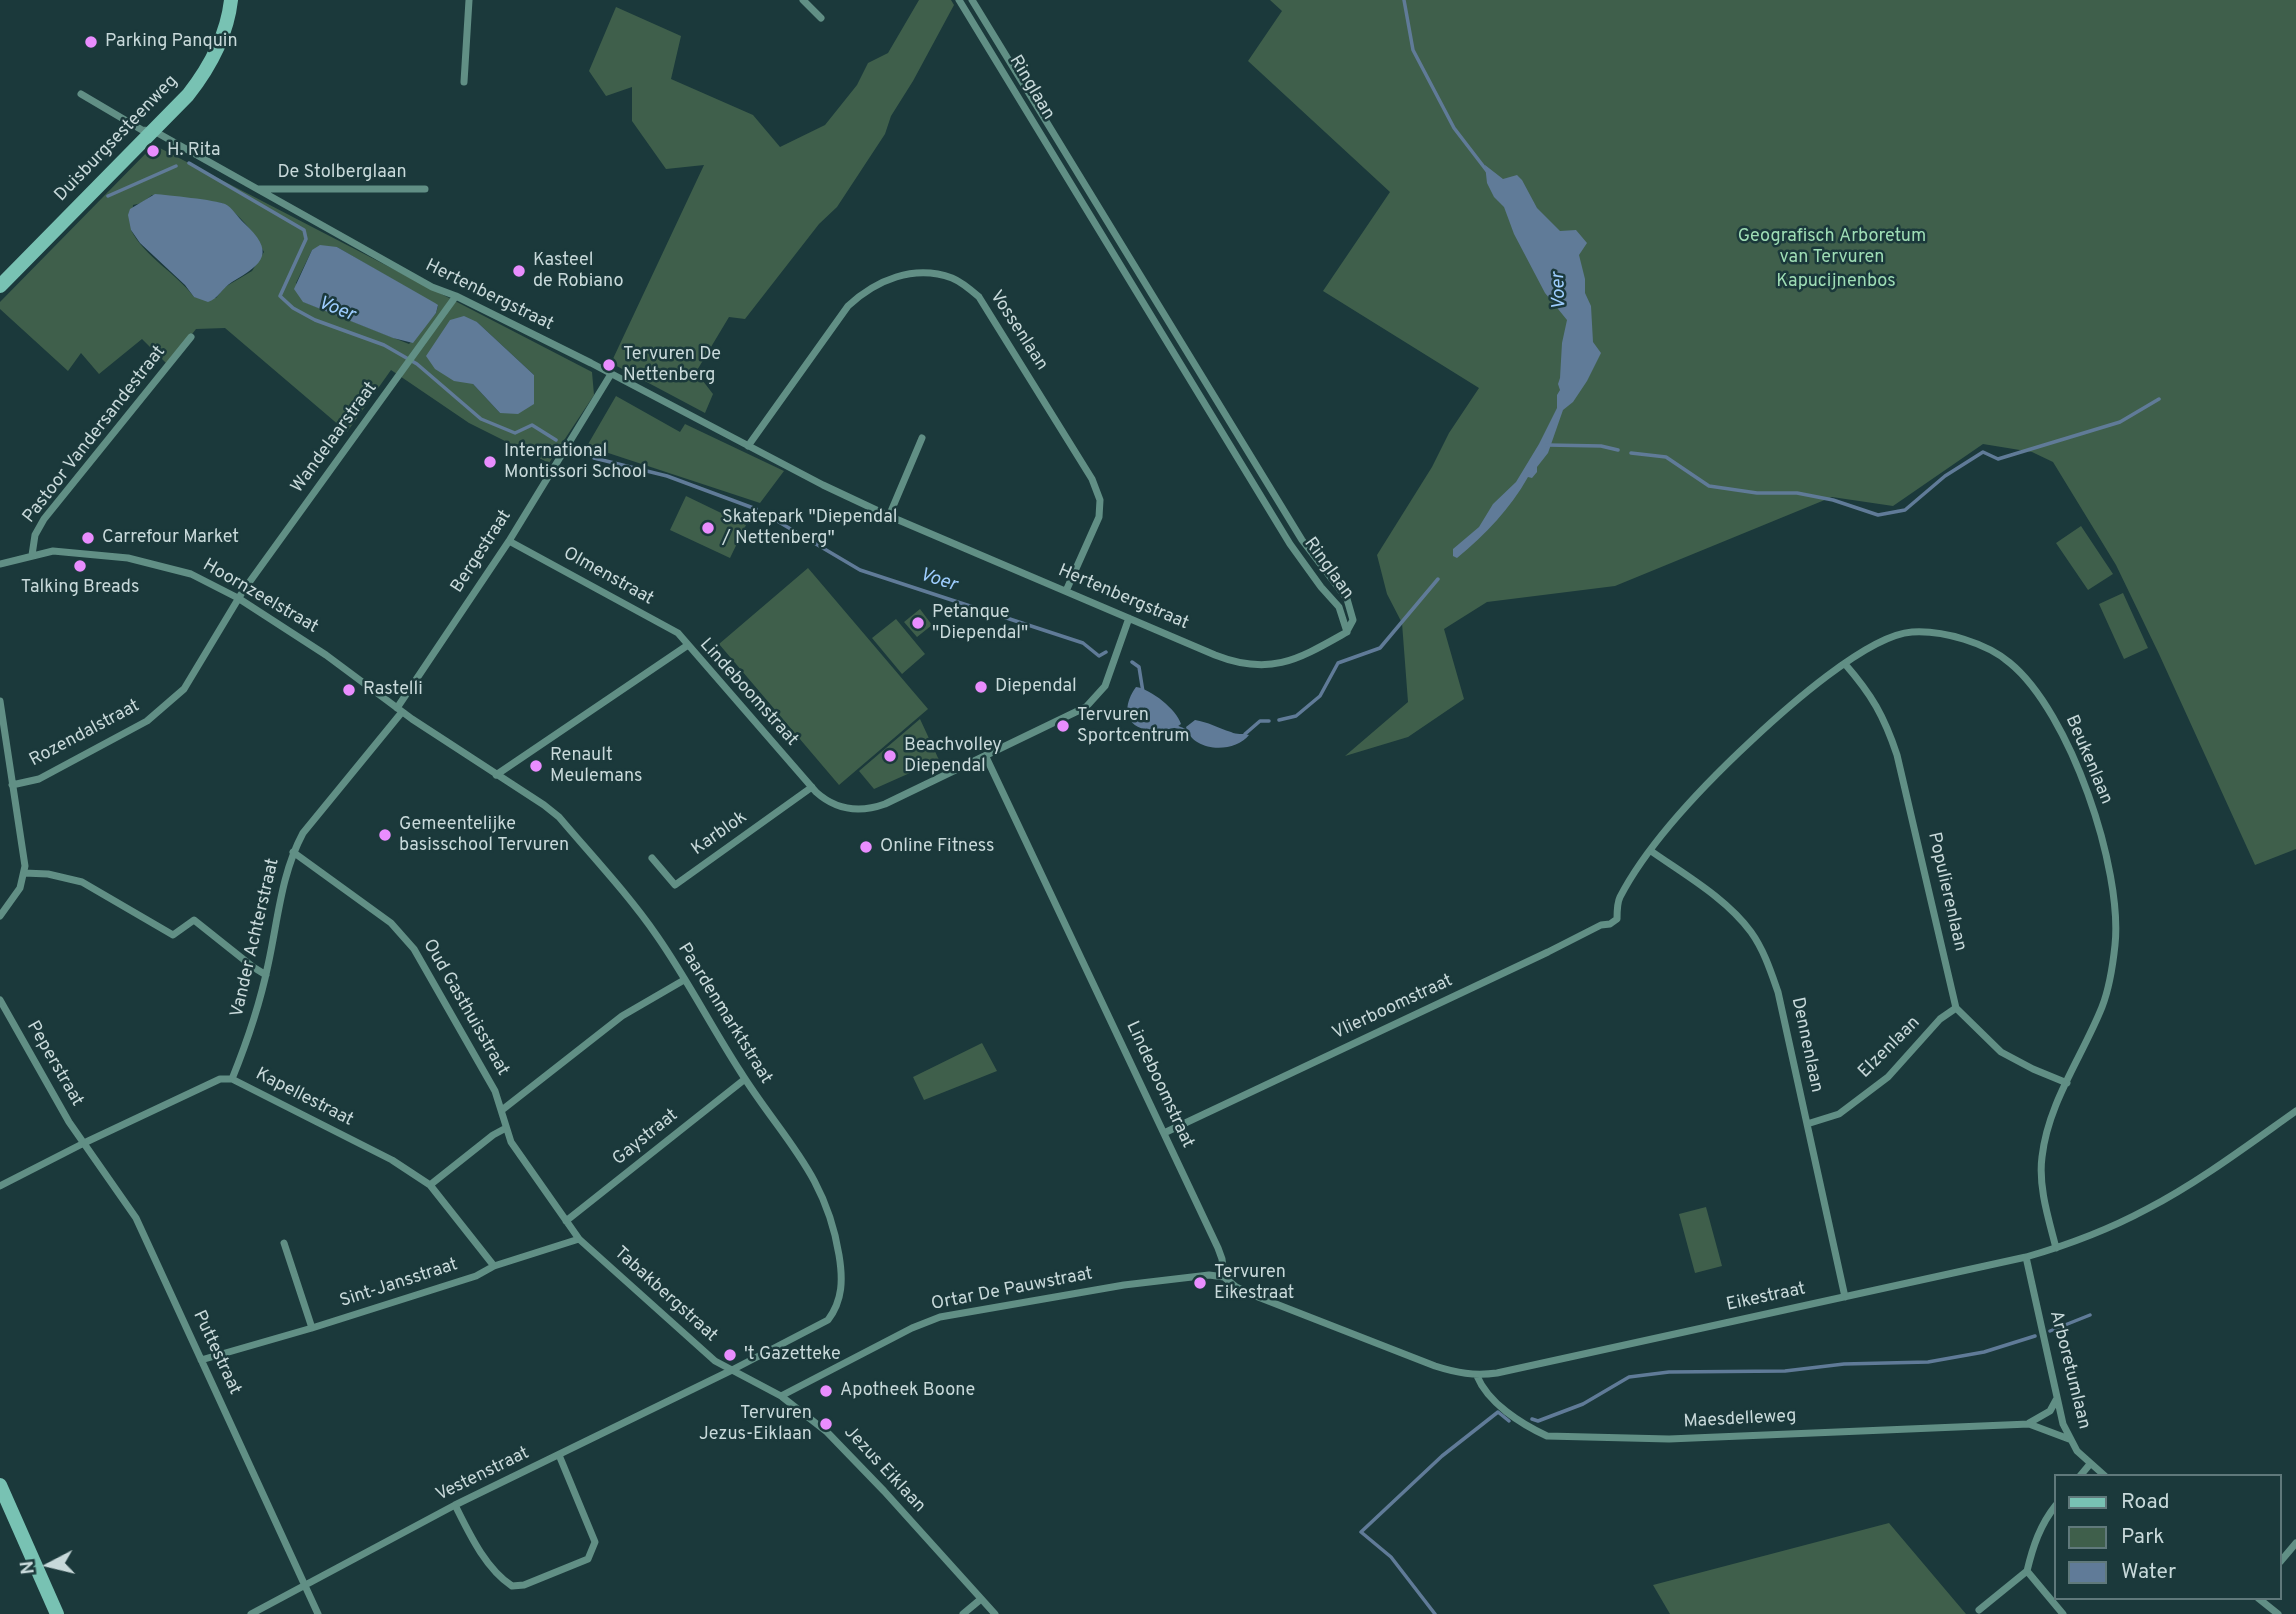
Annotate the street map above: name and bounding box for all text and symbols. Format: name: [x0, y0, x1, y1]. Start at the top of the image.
place label: Parking Panquin: [105, 31, 238, 53]
marker: Parking Panquin: [83, 34, 99, 50]
street label: Ringlaan: [1003, 52, 1059, 124]
street label: Duisburgsesteenweg: [51, 71, 183, 207]
place label: H. Rita: [167, 140, 220, 162]
marker: H. Rita: [145, 143, 161, 159]
street label: De Stolberglaan: [277, 162, 407, 184]
park label: Geografisch Arboretum van Tervuren: [1738, 226, 1926, 268]
place label: Kasteel de Robiano: [533, 250, 623, 292]
street label: Hertenbergstraat: [421, 256, 557, 336]
marker: Kasteel de Robiano: [511, 263, 527, 279]
park label: Kapucijnenbos: [1776, 271, 1896, 293]
water label: Voer: [1548, 272, 1572, 310]
street label: Vossenlaan: [984, 287, 1052, 375]
water label: Voer: [314, 292, 358, 328]
street label: Pastoor Vandersandestraat: [19, 342, 171, 528]
place label: Tervuren De Nettenberg: [623, 344, 721, 386]
marker: Tervuren De Nettenberg: [601, 357, 617, 373]
street label: Wandelaarstraat: [287, 378, 383, 498]
place label: International Montissori School: [504, 441, 647, 484]
marker: International Montissori School: [482, 454, 498, 470]
street label: Bergestraat: [447, 506, 517, 598]
place label: Skatepark "Diependal / Nettenberg": [722, 507, 897, 550]
marker: Skatepark "Diependal / Nettenberg": [700, 520, 716, 536]
place label: Carrefour Market: [102, 527, 239, 549]
marker: Carrefour Market: [80, 530, 96, 546]
street label: Ringlaan: [1298, 534, 1358, 604]
street label: Olmenstraat: [559, 543, 657, 611]
street label: Hoornzeelstraat: [198, 555, 322, 639]
marker: Talking Breads: [72, 558, 88, 574]
street label: Hertenbergstraat: [1054, 561, 1192, 635]
water label: Voer: [916, 564, 960, 598]
place label: Talking Breads: [21, 577, 139, 599]
place label: Petanque "Diependal": [932, 602, 1028, 644]
marker: Petanque "Diependal": [910, 615, 926, 631]
street label: Lindeboomstraat: [694, 635, 802, 751]
place label: Diependal: [995, 676, 1077, 698]
place label: Rastelli: [363, 679, 423, 701]
marker: Diependal: [973, 679, 989, 695]
marker: Rastelli: [341, 682, 357, 698]
street label: Rozendalstraat: [26, 696, 144, 772]
place label: Tervuren Sportcentrum: [1077, 705, 1189, 748]
street label: Beukenlaan: [2060, 712, 2116, 808]
marker: Tervuren Sportcentrum: [1055, 718, 1071, 734]
place label: Beachvolley Diependal: [904, 735, 1002, 778]
place label: Renault Meulemans: [550, 745, 643, 788]
marker: Beachvolley Diependal: [882, 748, 898, 764]
marker: Renault Meulemans: [528, 758, 544, 774]
street label: Karblok: [688, 807, 752, 861]
place label: Gemeentelijke basisschool Tervuren: [399, 814, 569, 856]
marker: Gemeentelijke basisschool Tervuren: [377, 827, 393, 843]
street label: Populierenlaan: [1922, 830, 1970, 954]
place label: Online Fitness: [880, 836, 995, 858]
marker: Online Fitness: [858, 839, 874, 855]
street label: Vander Achterstraat: [227, 856, 285, 1020]
street label: Oud Gasthuisstraat: [417, 936, 513, 1080]
street label: Paardenmarktstraat: [672, 940, 776, 1088]
street label: Vlierboomstraat: [1329, 971, 1457, 1045]
street label: Dennenlaan: [1785, 995, 1827, 1095]
street label: Elzenlaan: [1855, 1013, 1925, 1083]
street label: Peperstraat: [21, 1017, 87, 1111]
street label: Lindeboomstraat: [1120, 1018, 1198, 1152]
street label: Kapellestraat: [251, 1064, 357, 1132]
street label: Gaystraat: [609, 1105, 683, 1171]
street label: Tabakbergstraat: [609, 1243, 721, 1347]
street label: Sint-Jansstraat: [337, 1255, 461, 1313]
place label: Tervuren Eikestraat: [1214, 1262, 1294, 1304]
street label: Ortar De Pauwstraat: [929, 1264, 1095, 1316]
marker: Tervuren Eikestraat: [1192, 1275, 1208, 1291]
street label: Eikestraat: [1724, 1279, 1808, 1317]
street label: Puttestraat: [187, 1307, 245, 1399]
street label: Arboretumlaan: [2044, 1308, 2094, 1432]
place label: 't Gazetteke: [744, 1344, 841, 1366]
marker: 't Gazetteke: [722, 1347, 738, 1363]
place label: Apotheek Boone: [840, 1380, 975, 1402]
marker: Apotheek Boone: [818, 1383, 834, 1399]
place label: Tervuren Jezus-Eiklaan: [699, 1403, 812, 1446]
street label: Maesdelleweg: [1683, 1406, 1797, 1434]
marker: Tervuren Jezus-Eiklaan: [818, 1416, 834, 1432]
street label: Jezus Eiklaan: [839, 1422, 929, 1518]
street label: Vestenstraat: [433, 1443, 533, 1507]
legend: [2054, 1474, 2282, 1600]
text: Road: [2121, 1489, 2170, 1516]
text: Park: [2121, 1524, 2164, 1551]
north arrow: [14, 1530, 84, 1600]
text: N: [15, 1559, 41, 1576]
text: Water: [2121, 1559, 2176, 1586]

